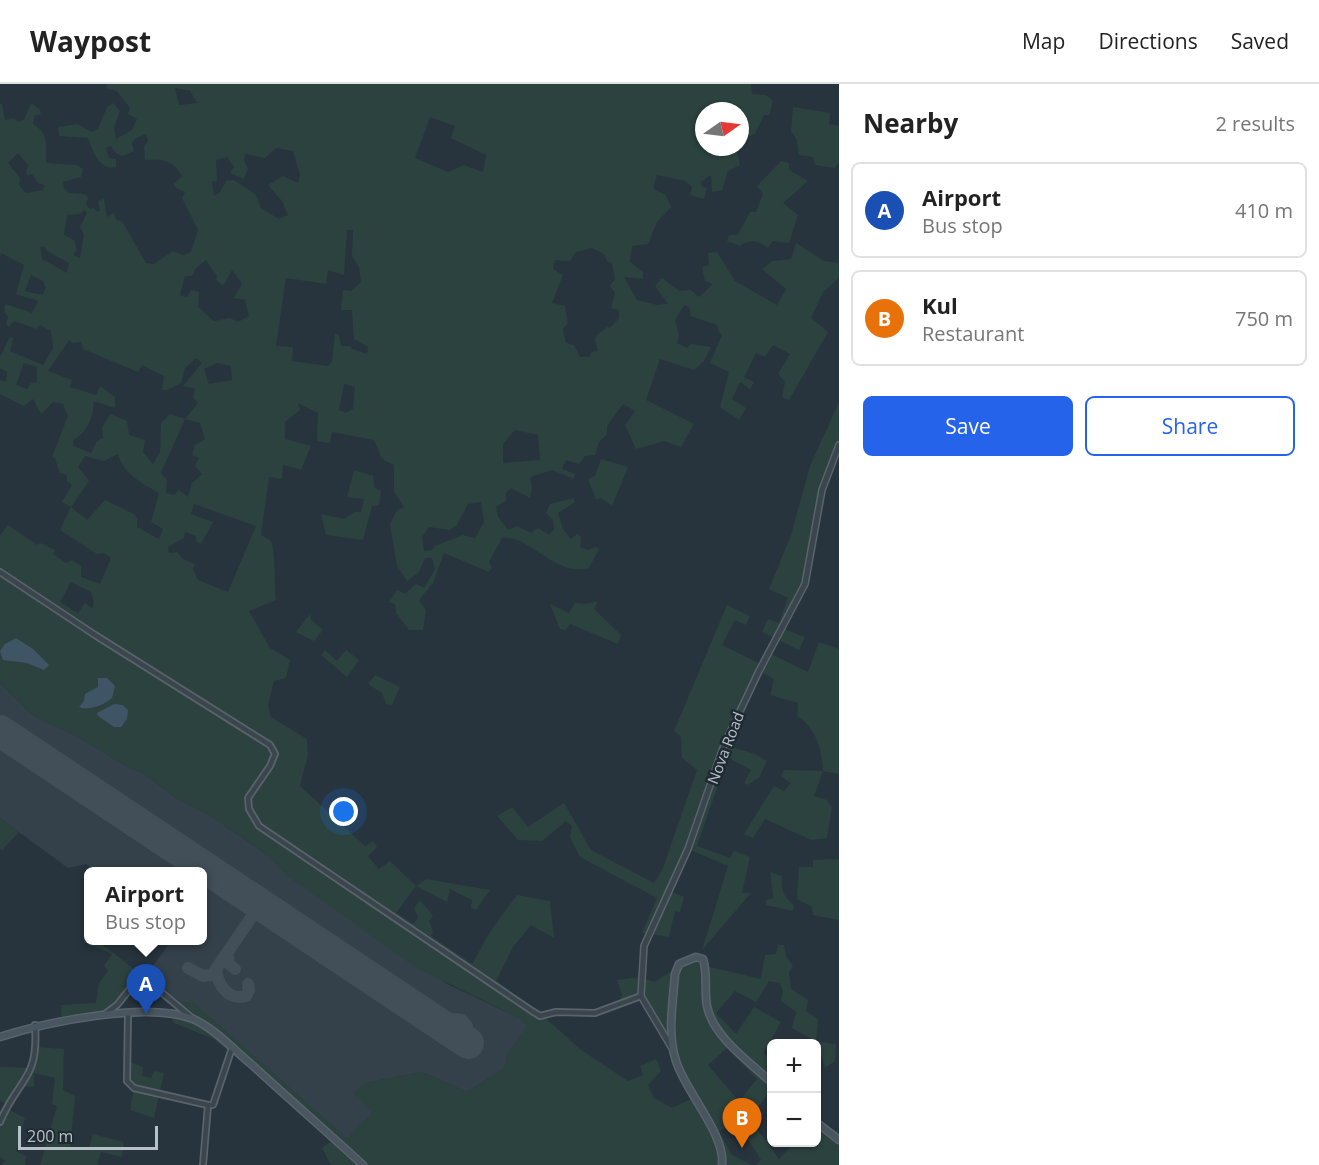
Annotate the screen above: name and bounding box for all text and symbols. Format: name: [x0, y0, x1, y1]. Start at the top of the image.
text: Waypost: [30, 22, 151, 60]
text: Map: [1022, 27, 1065, 55]
text: Directions: [1098, 27, 1198, 55]
text: Saved: [1231, 27, 1289, 55]
north arrow: [695, 102, 749, 156]
text: Nearby: [863, 105, 958, 141]
text: 2 results: [1215, 110, 1295, 137]
text: Airport: [922, 182, 1001, 212]
text: A: [878, 197, 891, 224]
text: 410 m: [1235, 197, 1293, 224]
text: Bus stop: [922, 212, 1003, 239]
text: Kul: [922, 290, 958, 320]
text: B: [878, 305, 891, 332]
text: 750 m: [1235, 305, 1293, 332]
text: Restaurant: [922, 320, 1024, 347]
button: Save: [863, 396, 1073, 456]
button: Share: [1085, 396, 1295, 456]
street label: Nova Road: [702, 709, 748, 787]
your location: [329, 797, 358, 826]
popup: [84, 867, 207, 945]
text: Airport: [105, 878, 184, 908]
text: Bus stop: [105, 908, 186, 935]
pin: A: [126, 964, 166, 1014]
map controls: [767, 1039, 821, 1147]
button: +: [767, 1039, 821, 1093]
button: −: [767, 1093, 821, 1147]
pin: B: [722, 1098, 762, 1148]
scale bar: [18, 1123, 158, 1150]
text: 200 m: [27, 1125, 73, 1147]

